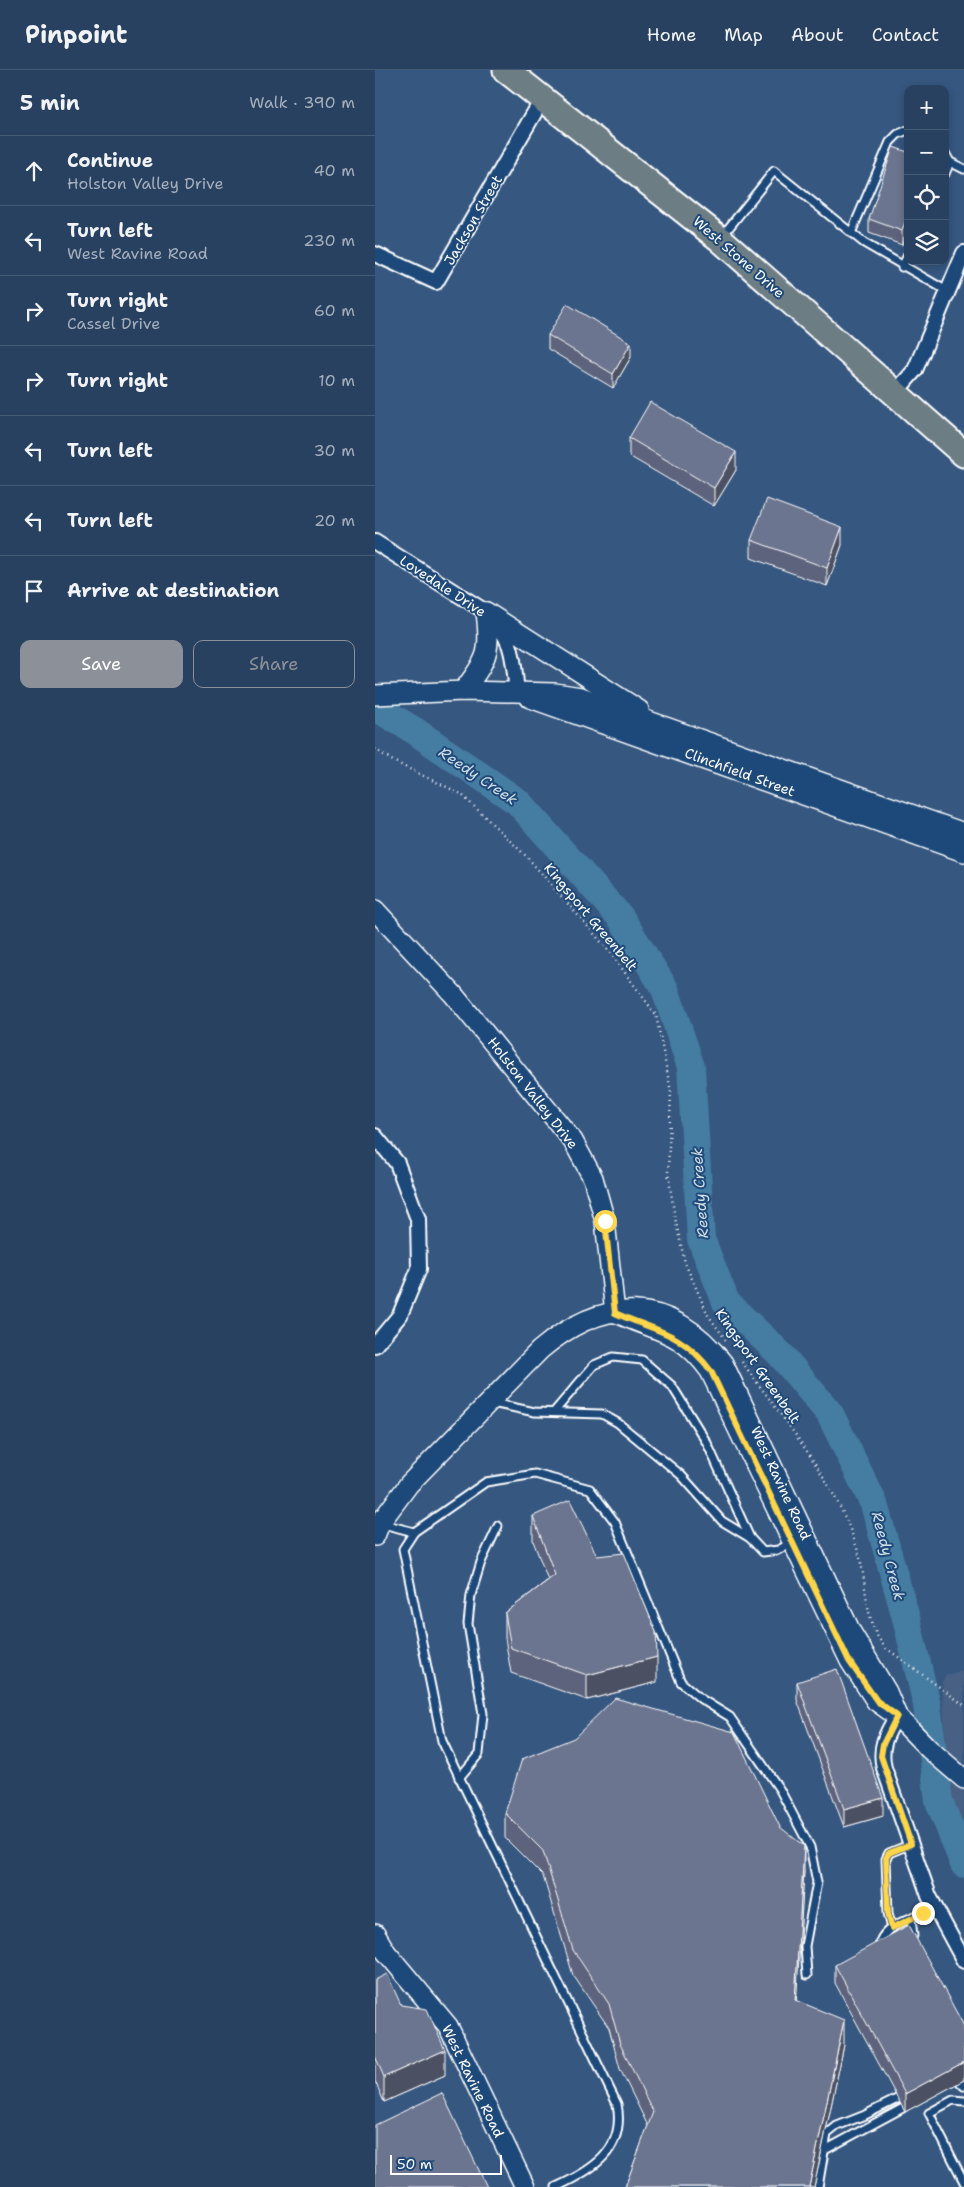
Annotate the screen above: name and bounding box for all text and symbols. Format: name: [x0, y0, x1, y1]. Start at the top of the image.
text: Pinpoint: [25, 19, 127, 51]
text: Home: [647, 23, 696, 47]
text: Map: [724, 23, 763, 47]
text: About: [791, 23, 844, 47]
text: Contact: [872, 23, 939, 47]
map controls: [904, 85, 949, 265]
button: +: [904, 85, 949, 130]
text: 5 min: [20, 89, 80, 117]
text: Walk · 390 m: [249, 92, 355, 113]
button: −: [904, 130, 949, 175]
text: Continue: [67, 148, 153, 173]
icon: ahead: [20, 157, 48, 185]
text: 40 m: [313, 160, 355, 181]
street label: Jackson Street: [440, 172, 506, 268]
text: Holston Valley Drive: [67, 173, 224, 194]
button: locate: [904, 175, 949, 220]
street label: West Stone Drive: [689, 212, 789, 302]
text: Turn left: [67, 218, 153, 243]
button: layers: [904, 220, 949, 265]
icon: left: [20, 227, 48, 255]
text: 230 m: [303, 230, 355, 251]
text: West Ravine Road: [67, 243, 208, 264]
text: Turn right: [67, 288, 168, 313]
icon: right: [20, 297, 48, 325]
text: 60 m: [314, 300, 355, 321]
text: Cassel Drive: [67, 313, 160, 334]
icon: right: [20, 367, 48, 395]
text: Turn right: [67, 368, 168, 393]
text: 10 m: [318, 370, 355, 391]
icon: left: [20, 437, 48, 465]
text: Turn left: [67, 438, 153, 463]
text: 30 m: [314, 440, 355, 461]
icon: left: [20, 507, 48, 535]
text: Turn left: [67, 508, 153, 533]
text: 20 m: [314, 510, 355, 531]
street label: Lovedale Drive: [396, 551, 490, 621]
icon: arrive: [20, 577, 48, 605]
text: Arrive at destination: [67, 578, 279, 603]
button: Save: [20, 640, 183, 688]
button: Share: [193, 640, 355, 688]
water label: Reedy Creek: [435, 742, 522, 810]
street label: Clinchfield Street: [682, 744, 798, 800]
street label: Kingsport Greenbelt: [540, 859, 642, 975]
street label: Holston Valley Drive: [484, 1033, 582, 1153]
water label: Reedy Creek: [687, 1147, 713, 1239]
route start: [594, 1210, 617, 1233]
street label: Kingsport Greenbelt: [712, 1305, 804, 1427]
street label: West Ravine Road: [747, 1423, 815, 1543]
water label: Reedy Creek: [867, 1509, 910, 1603]
route end: [912, 1902, 935, 1925]
street label: West Ravine Road: [438, 2022, 508, 2140]
scale bar: [390, 2152, 503, 2175]
text: 50 m: [397, 2155, 432, 2173]

